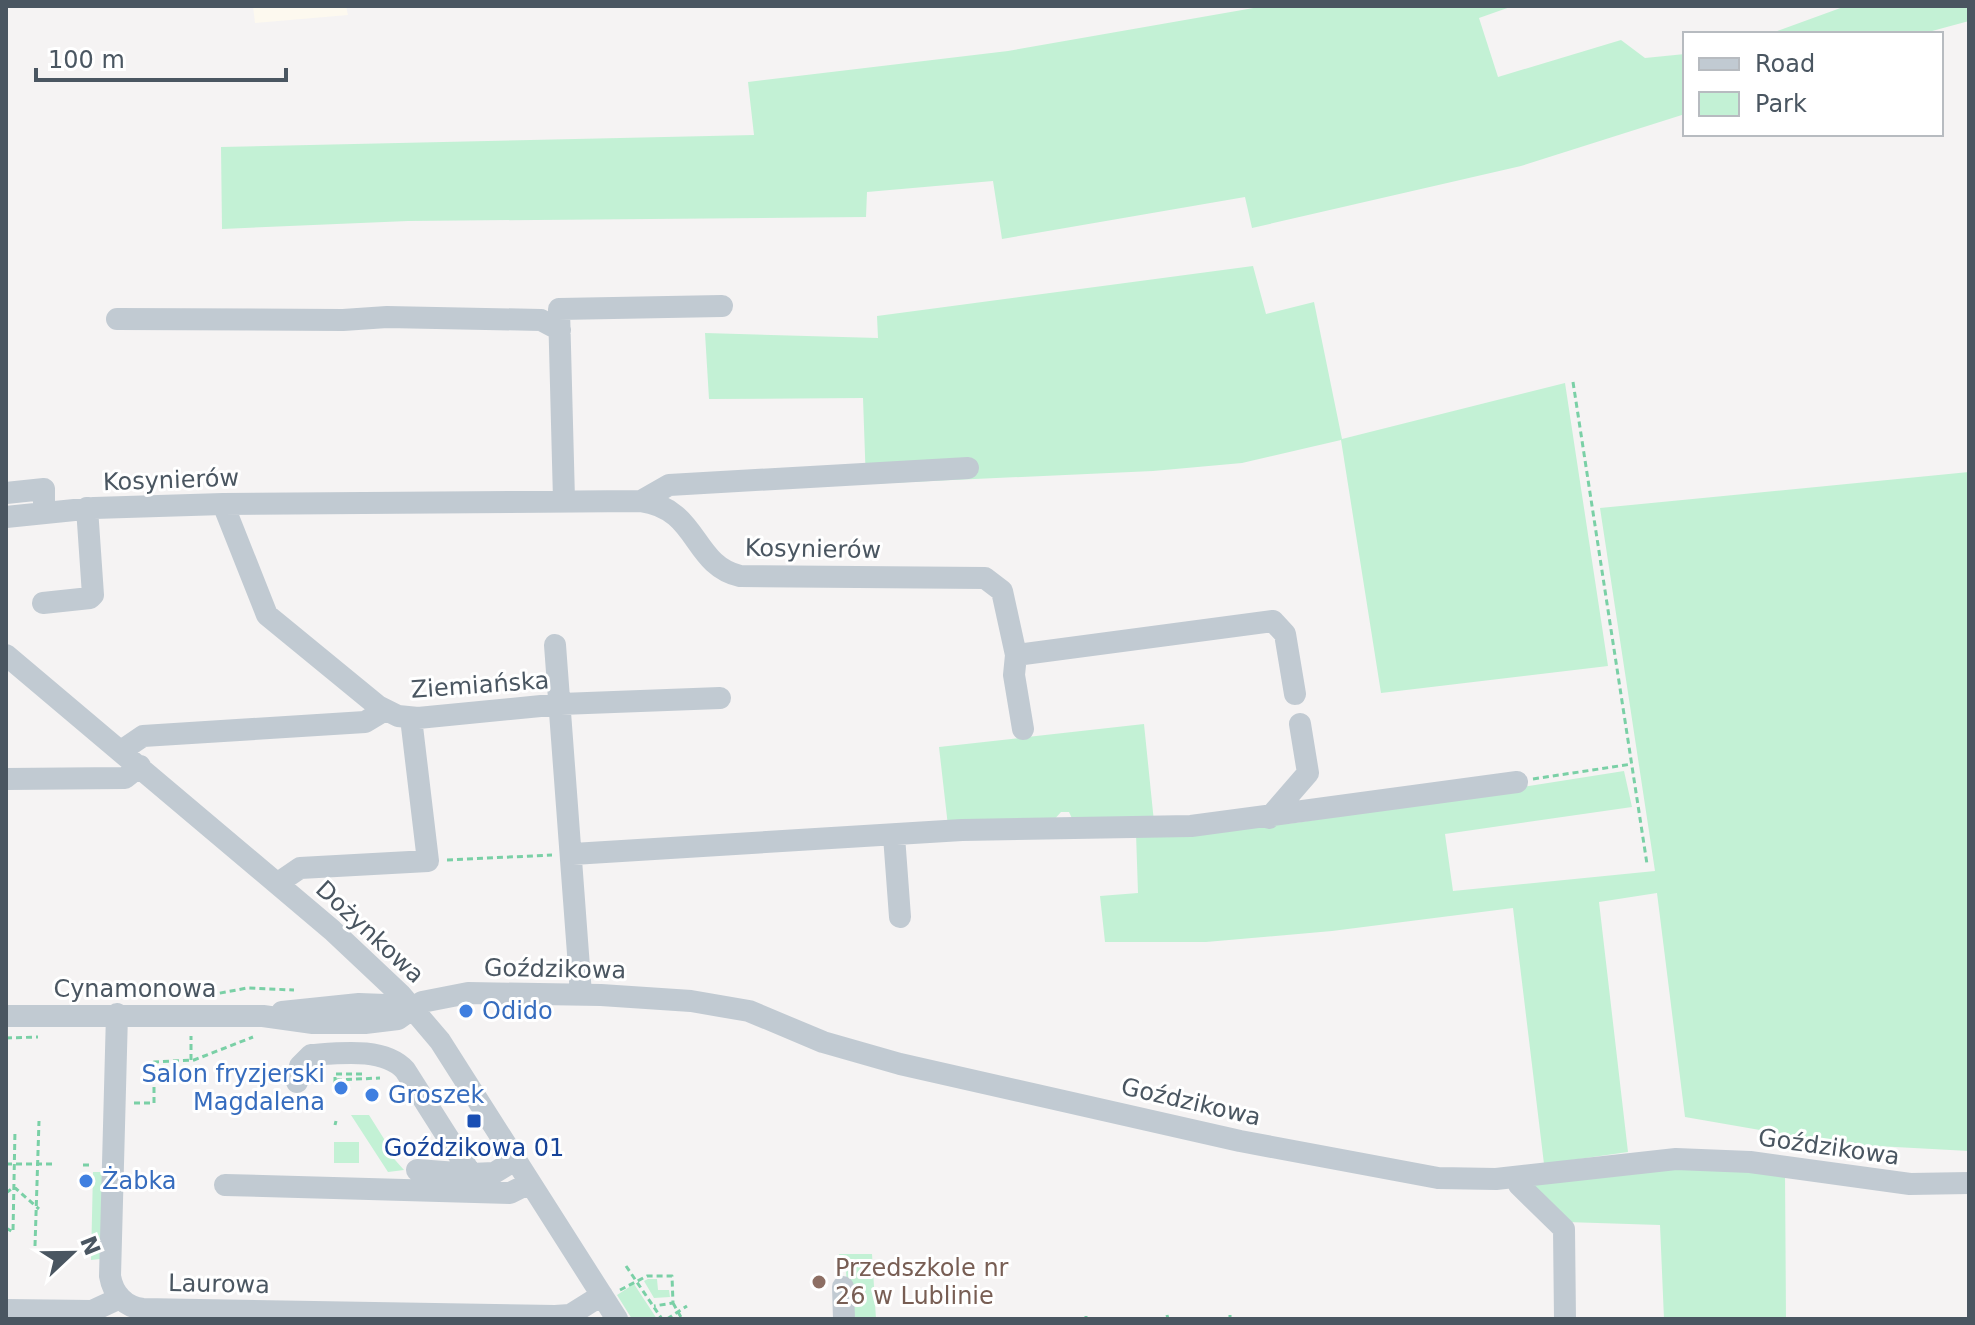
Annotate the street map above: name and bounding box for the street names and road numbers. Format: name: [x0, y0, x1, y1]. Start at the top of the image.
street label: Kosynierów: [102, 464, 240, 496]
street label: Kosynierów: [745, 534, 881, 564]
street label: Ziemiańska: [410, 666, 550, 704]
street label: Dożynkowa: [310, 875, 430, 989]
street label: Goździkowa: [484, 954, 626, 984]
street label: Cynamonowa: [53, 975, 217, 1003]
street label: Goździkowa: [1118, 1072, 1264, 1132]
street label: Goździkowa: [1757, 1123, 1901, 1171]
street label: Laurowa: [168, 1269, 270, 1299]

